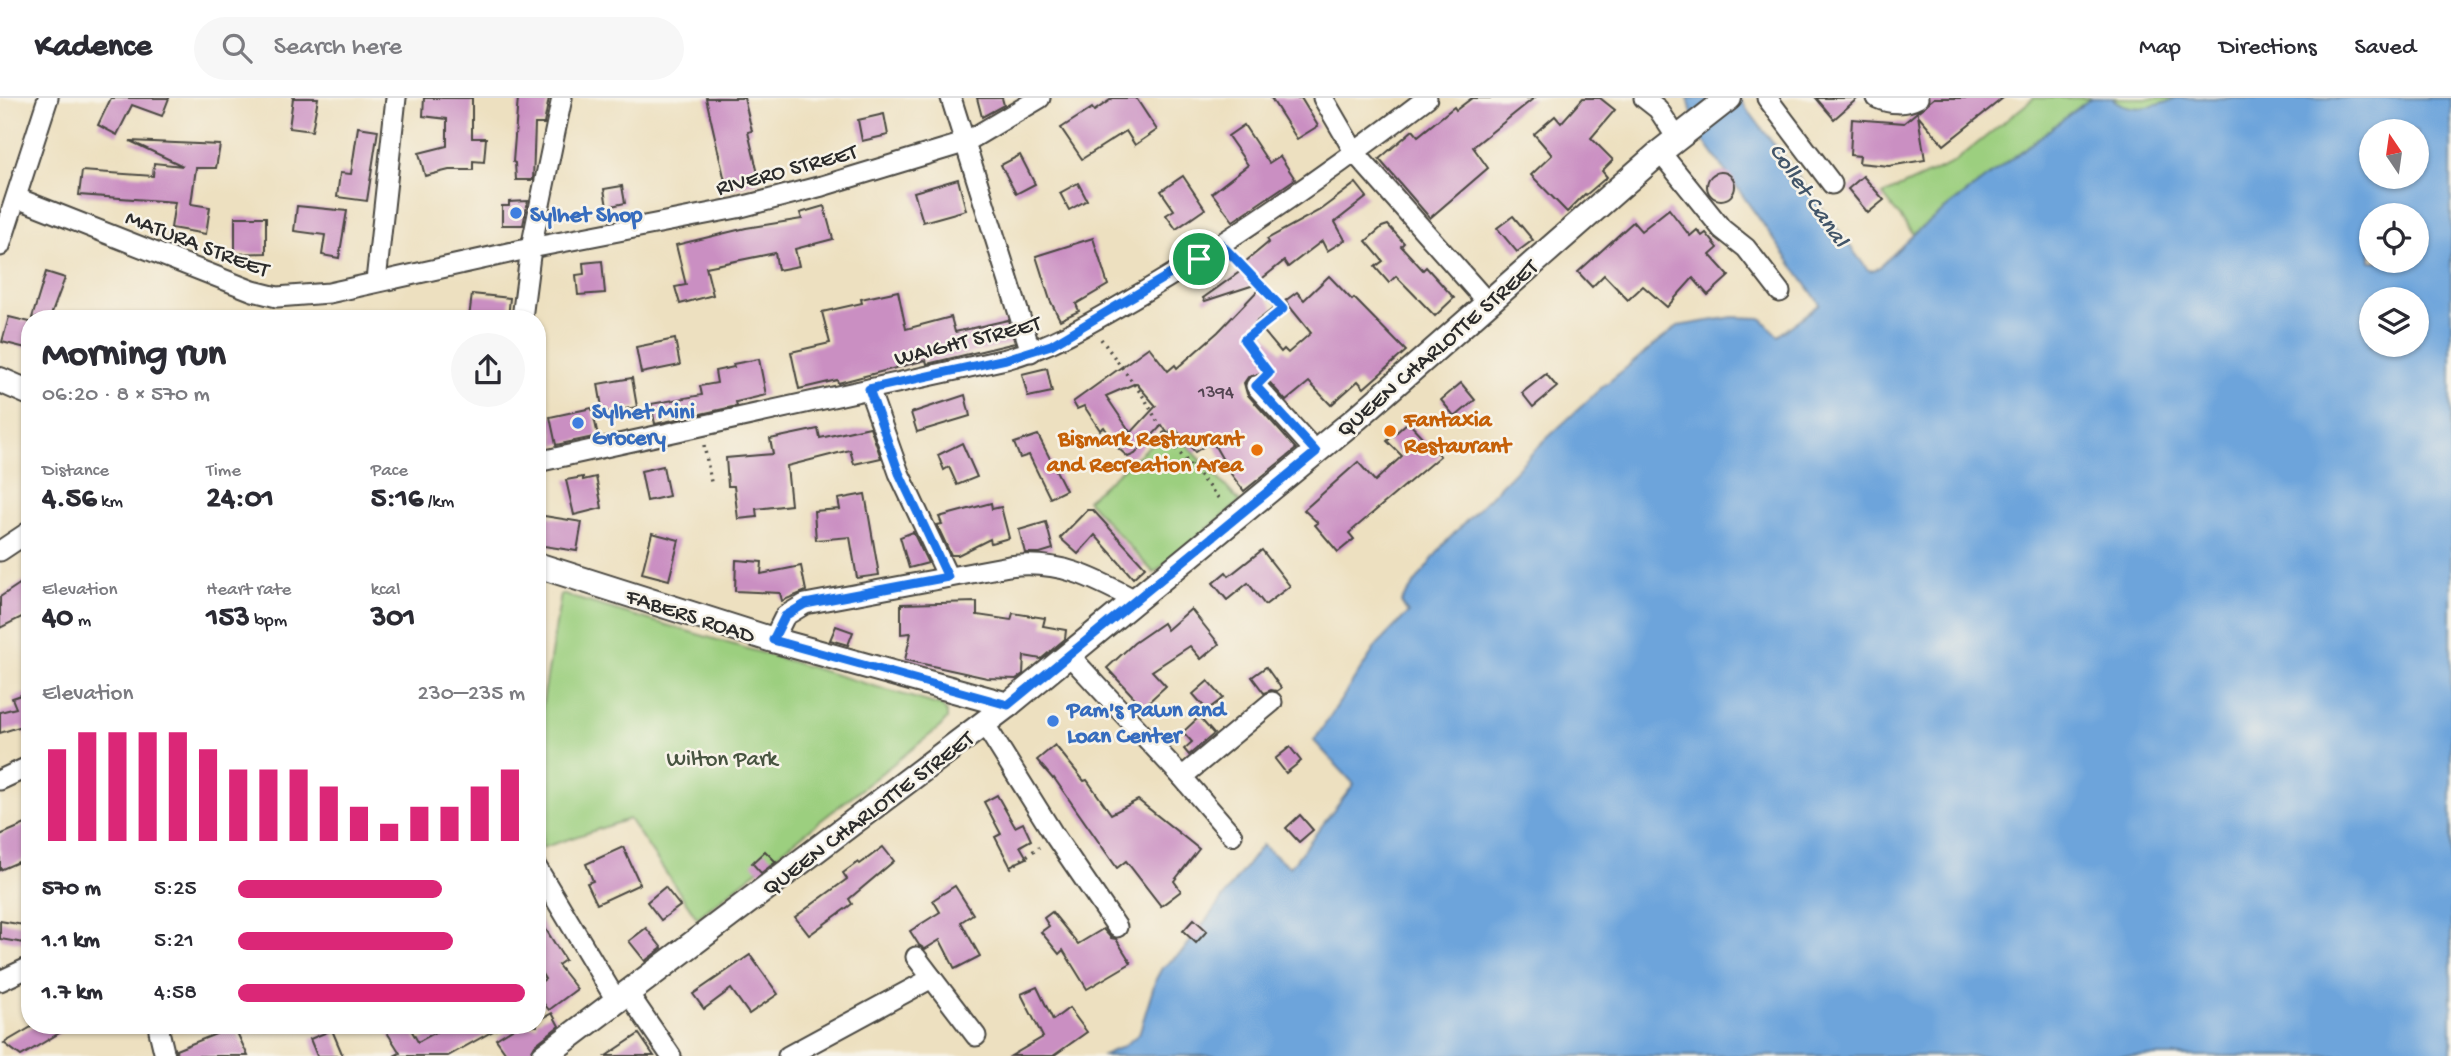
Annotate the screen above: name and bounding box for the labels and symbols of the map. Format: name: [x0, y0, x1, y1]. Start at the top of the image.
north arrow: [2359, 119, 2429, 189]
water label: Collet Canal: [1761, 138, 1854, 255]
street label: RIVERO STREET: [713, 139, 862, 203]
place label: Sylhet Shop: [530, 203, 643, 230]
street label: MATURA STREET: [121, 205, 274, 285]
marker: Sylhet Shop: [508, 205, 524, 221]
pin: [1169, 229, 1229, 289]
street label: QUEEN CHARLOTTE STREET: [1332, 254, 1545, 444]
street label: WAIGHT STREET: [892, 311, 1045, 374]
house number: 1394: [1197, 382, 1234, 405]
place label: Sylhet Mini Grocery: [592, 400, 695, 453]
place label: Fantaxia Restaurant: [1403, 408, 1513, 461]
marker: Sylhet Mini Grocery: [570, 415, 586, 431]
marker: Fantaxia Restaurant: [1382, 423, 1398, 439]
place label: Bismark Restaurant and Recreation Area: [1046, 427, 1246, 480]
marker: Bismark Restaurant and Recreation Area: [1249, 442, 1265, 458]
street label: FABERS ROAD: [621, 583, 759, 651]
place label: Pam's Pawn and Loan Center: [1065, 698, 1228, 751]
marker: Pam's Pawn and Loan Center: [1045, 713, 1061, 729]
street label: QUEEN CHARLOTTE STREET: [758, 726, 981, 903]
park label: Wilton Park: [666, 747, 780, 774]

